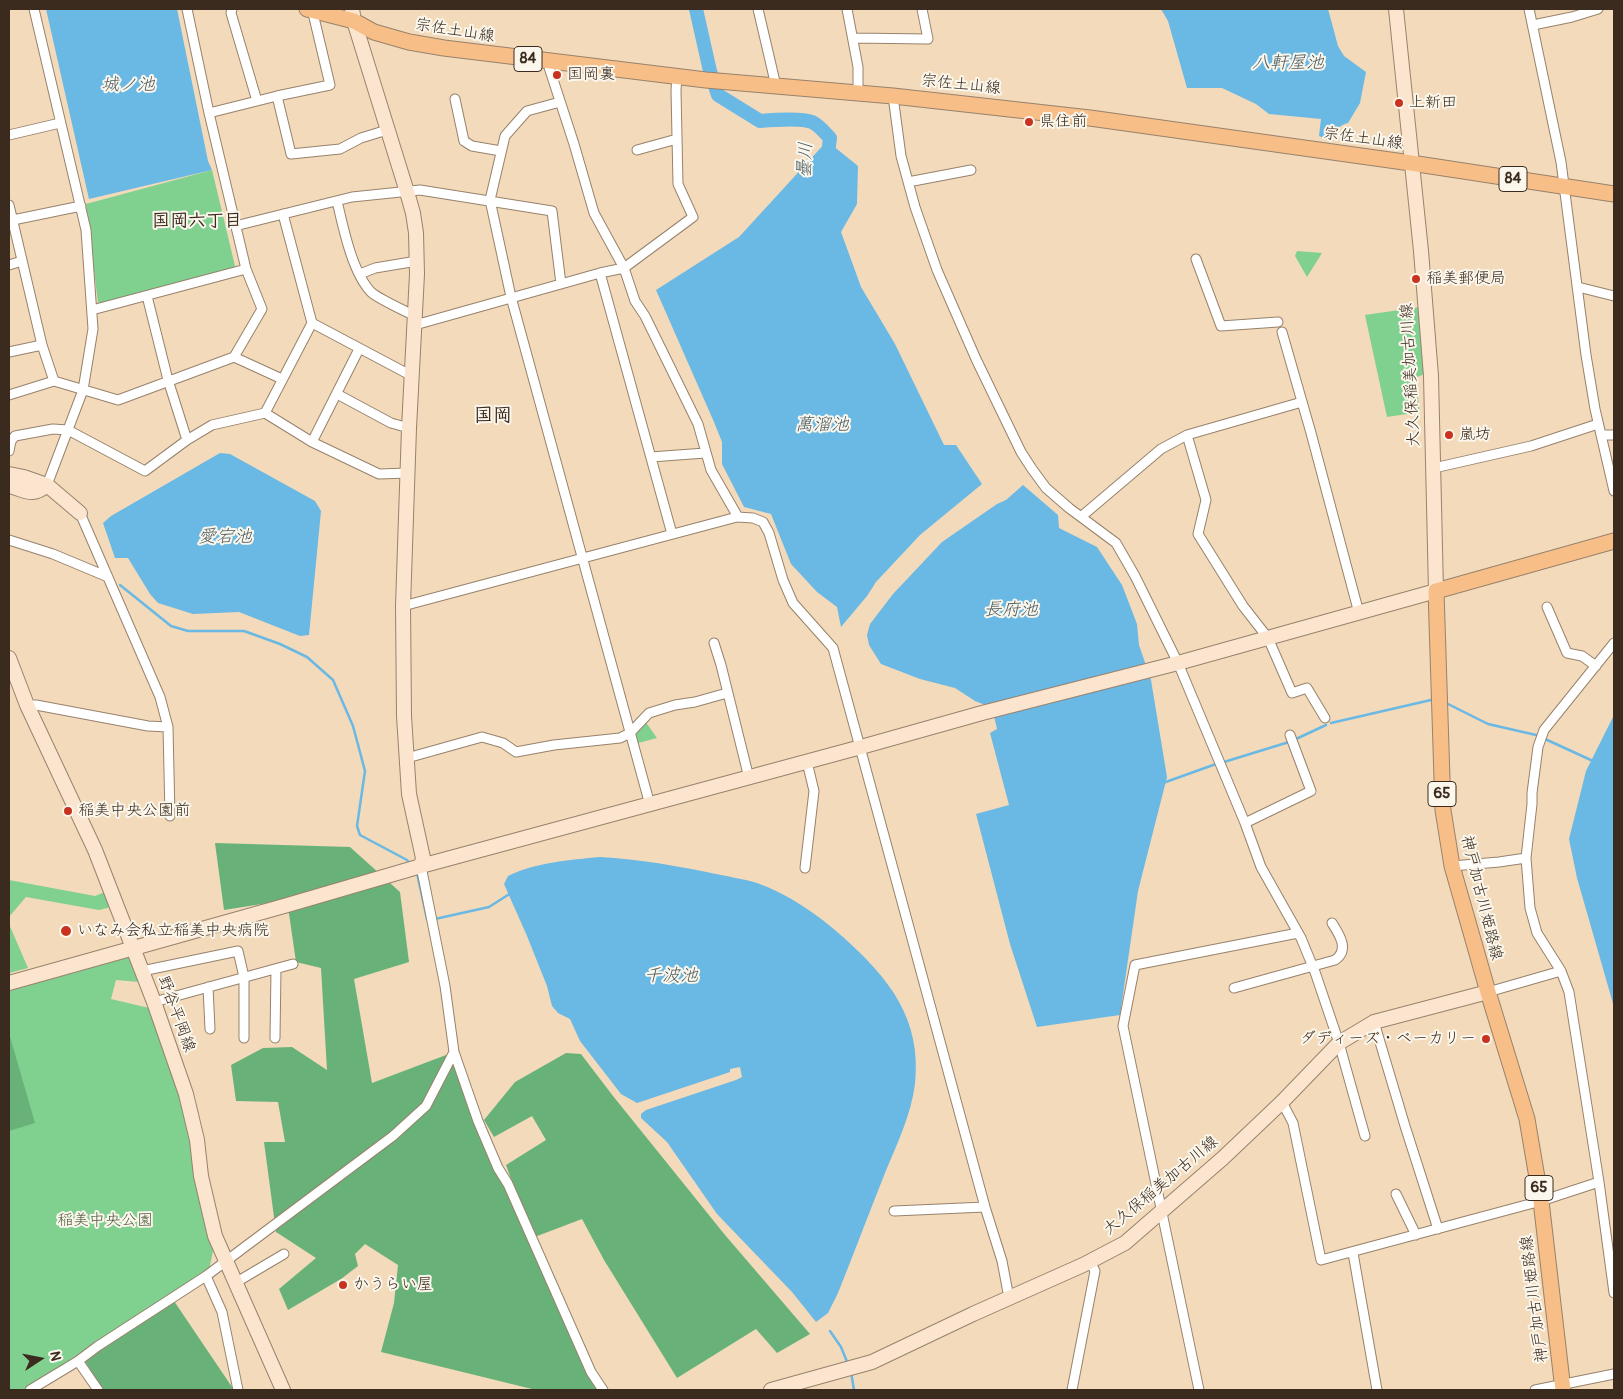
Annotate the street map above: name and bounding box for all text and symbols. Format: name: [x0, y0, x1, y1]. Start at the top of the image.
street label: 宗佐土山線: [414, 15, 496, 47]
road number: 84: [514, 46, 542, 72]
water label: 八軒屋池: [1252, 52, 1324, 74]
place label: 国岡裏: [567, 65, 615, 85]
marker: 国岡裏: [551, 69, 563, 81]
street label: 宗佐土山線: [920, 71, 1002, 99]
water label: 城ノ池: [101, 74, 155, 96]
place label: 上新田: [1409, 93, 1457, 113]
marker: 上新田: [1393, 97, 1405, 109]
place label: 県住前: [1039, 112, 1087, 132]
marker: 県住前: [1023, 116, 1035, 128]
street label: 宗佐土山線: [1322, 124, 1404, 154]
water label: 曇川: [794, 141, 818, 179]
road number: 84: [1499, 166, 1527, 192]
district label: 国岡六丁目: [152, 210, 242, 232]
place label: 稲美郵便局: [1426, 269, 1506, 289]
marker: 稲美郵便局: [1410, 273, 1422, 285]
street label: 大久保稲美加古川線: [1398, 303, 1424, 447]
district label: 国岡: [474, 405, 512, 427]
water label: 萬溜池: [795, 414, 849, 436]
place label: 嵐坊: [1459, 425, 1491, 445]
marker: 嵐坊: [1443, 429, 1455, 441]
water label: 愛宕池: [198, 526, 252, 548]
water label: 長府池: [984, 599, 1038, 621]
road number: 65: [1428, 782, 1456, 806]
place label: 稲美中央公園前: [78, 801, 190, 821]
marker: 稲美中央公園前: [62, 805, 74, 817]
street label: 神戸加古川姫路線: [1456, 834, 1506, 962]
place label: いなみ会私立稲美中央病院: [77, 921, 269, 941]
marker: いなみ会私立稲美中央病院: [59, 924, 73, 938]
water label: 千波池: [644, 965, 698, 987]
street label: 野谷平岡線: [153, 973, 199, 1055]
place label: ダディーズ・ベーカリー: [1300, 1029, 1476, 1049]
marker: ダディーズ・ベーカリー: [1480, 1033, 1492, 1045]
street label: 大久保稲美加古川線: [1100, 1132, 1222, 1240]
road number: 65: [1525, 1176, 1553, 1200]
park label: 稲美中央公園: [57, 1211, 153, 1231]
street label: 神戸加古川姫路線: [1518, 1234, 1552, 1364]
place label: かうらい屋: [353, 1275, 433, 1295]
marker: かうらい屋: [337, 1279, 349, 1291]
north arrow: [15, 1334, 65, 1384]
text: N: [46, 1350, 64, 1362]

